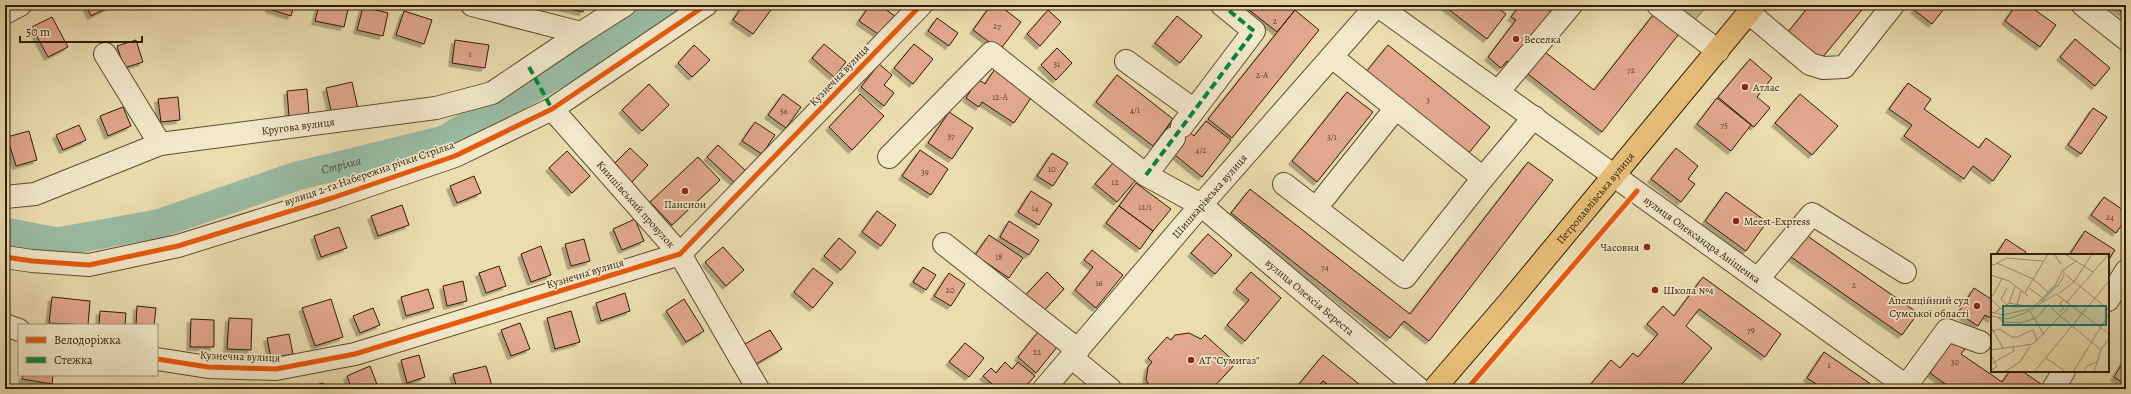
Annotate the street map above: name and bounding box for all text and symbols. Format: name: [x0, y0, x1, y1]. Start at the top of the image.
house number: 2: [1273, 15, 1278, 27]
scale bar: [20, 18, 142, 44]
house number: 27: [993, 20, 1001, 32]
text: 50 m: [26, 24, 50, 40]
place label: Веселка: [1524, 32, 1562, 47]
marker: Веселка: [1511, 34, 1521, 44]
street label: Кузнечна вулиця: [806, 41, 873, 109]
house number: 1: [468, 48, 472, 60]
house number: 31: [1054, 58, 1060, 70]
house number: 72: [1627, 64, 1636, 76]
house number: 2-А: [1256, 69, 1269, 81]
place label: Атлас: [1752, 80, 1780, 95]
marker: Атлас: [1740, 82, 1750, 92]
house number: 12-А: [992, 91, 1009, 103]
house number: 3: [1426, 94, 1430, 106]
house number: 4/1: [1130, 104, 1140, 116]
house number: 56: [780, 105, 788, 117]
street label: Кругова вулиця: [261, 114, 336, 139]
house number: 75: [1720, 119, 1728, 131]
house number: 37: [947, 130, 955, 142]
house number: 3/1: [1327, 131, 1337, 143]
street label: вулиця 2-га Набережна річки Стрілка: [282, 137, 457, 210]
house number: 4/2: [1195, 144, 1207, 156]
street label: Петропавлівська вулиця: [1553, 149, 1638, 247]
street label: Шишкарівська вулиця: [1169, 151, 1251, 242]
water label: Стрілка: [320, 153, 363, 178]
street label: Книшівський провулок: [593, 158, 679, 252]
house number: 10: [1048, 163, 1056, 175]
house number: 39: [921, 166, 929, 178]
house number: 12: [1111, 176, 1119, 188]
marker: Пансион: [680, 186, 690, 196]
street label: вулиця Олександра Аніщенка: [1641, 193, 1764, 288]
place label: Пансион: [664, 197, 706, 212]
house number: 12/1: [1138, 201, 1152, 213]
house number: 14: [1031, 202, 1039, 214]
house number: 24: [2106, 211, 2114, 223]
place label: Meest-Express: [1744, 214, 1810, 229]
marker: Meest-Express: [1731, 216, 1741, 226]
place label: Часовня: [1600, 240, 1639, 255]
marker: Часовня: [1642, 242, 1652, 252]
house number: 18: [995, 251, 1003, 263]
inset map: [1991, 254, 2109, 372]
street label: Кузнечна вулиця: [545, 255, 626, 292]
street label: вулиця Олексія Береста: [1262, 255, 1358, 340]
house number: 74: [1321, 261, 1329, 273]
house number: 16: [1095, 277, 1103, 289]
house number: 2: [1852, 279, 1857, 291]
place label: Школа №4: [1663, 283, 1714, 298]
house number: 20: [945, 284, 955, 296]
marker: Школа №4: [1650, 285, 1660, 295]
place label: Апеляційний суд Сумської області: [1887, 293, 1970, 321]
marker: Апеляційний суд Сумської області: [1972, 301, 1982, 311]
legend: [18, 324, 158, 376]
house number: 79: [1747, 324, 1755, 336]
text: Велодоріжка: [54, 332, 121, 348]
house number: 22: [1033, 346, 1042, 358]
street label: Кузнечна вулиця: [200, 348, 280, 365]
text: Стежка: [54, 352, 93, 368]
place label: АТ "Сумигаз": [1198, 353, 1259, 368]
marker: АТ "Сумигаз": [1186, 355, 1196, 365]
house number: 30: [1951, 356, 1959, 368]
house number: 1: [1827, 359, 1831, 371]

